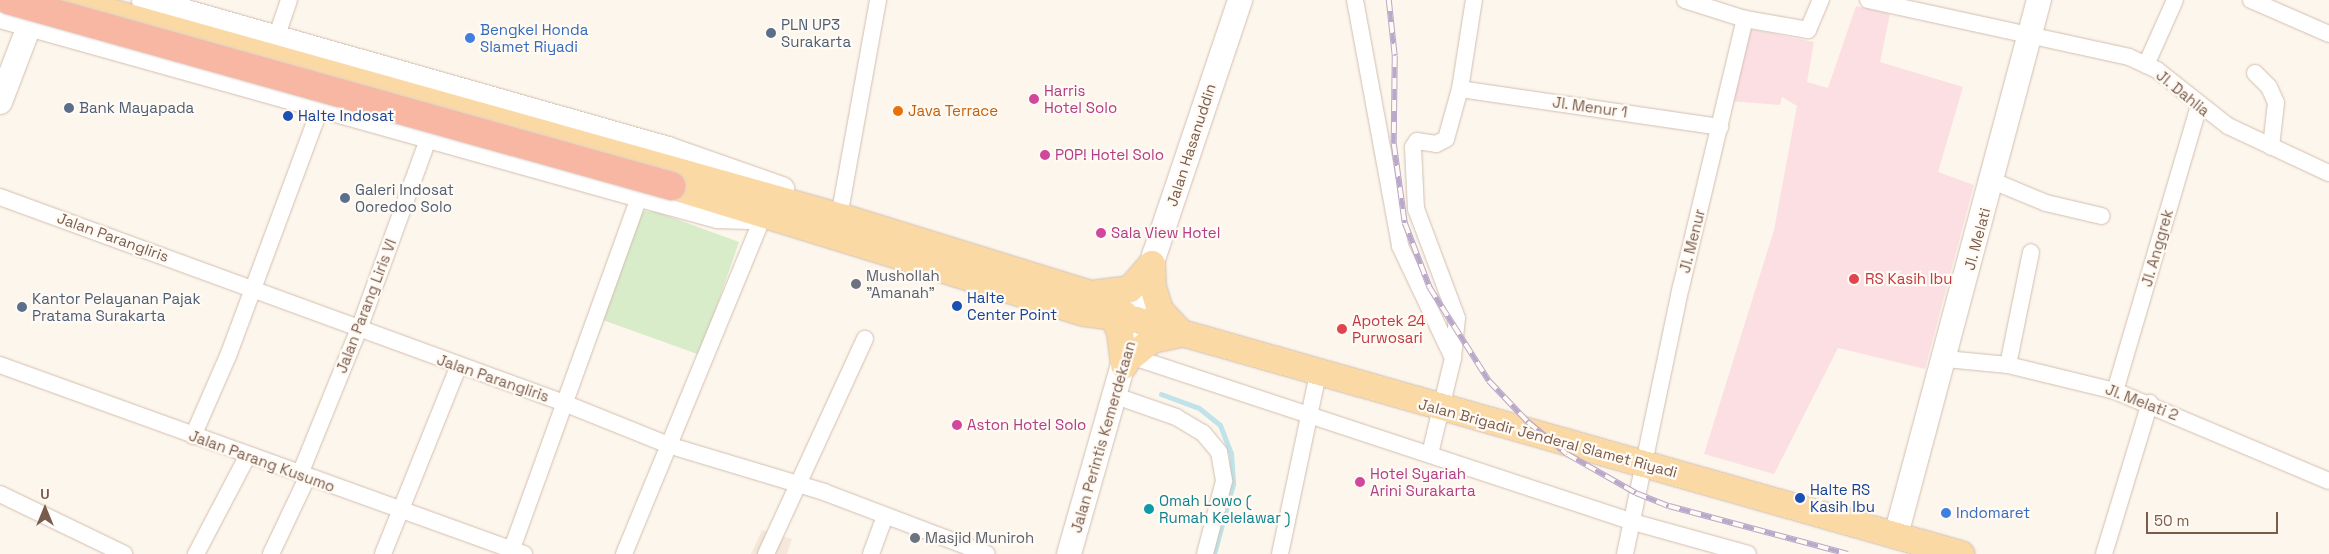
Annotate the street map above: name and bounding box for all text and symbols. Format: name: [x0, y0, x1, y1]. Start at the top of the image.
place label: PLN UP3 Surakarta: [781, 15, 851, 50]
place label: Bengkel Honda Slamet Riyadi: [480, 20, 588, 55]
marker: PLN UP3 Surakarta: [765, 27, 777, 39]
marker: Bengkel Honda Slamet Riyadi: [464, 32, 476, 44]
street label: Jl. Dahlia: [2152, 66, 2214, 120]
place label: Harris Hotel Solo: [1044, 81, 1117, 116]
street label: Jalan Hasanuddin: [1163, 81, 1219, 209]
marker: Harris Hotel Solo: [1028, 93, 1040, 105]
street label: Jl. Menur 1: [1551, 93, 1629, 121]
place label: Bank Mayapada: [79, 99, 194, 117]
marker: Bank Mayapada: [63, 102, 75, 114]
place label: Java Terrace: [908, 102, 999, 120]
marker: Java Terrace: [892, 105, 904, 117]
place label: Halte Indosat: [298, 107, 394, 125]
marker: Halte Indosat: [282, 110, 294, 122]
place label: POP! Hotel Solo: [1055, 146, 1164, 164]
marker: POP! Hotel Solo: [1039, 149, 1051, 161]
place label: Galeri Indosat Ooredoo Solo: [355, 180, 454, 215]
marker: Galeri Indosat Ooredoo Solo: [339, 192, 351, 204]
street label: Jl. Melati: [1960, 206, 1994, 272]
street label: Jl. Menur: [1675, 207, 1709, 275]
street label: Jl. Anggrek: [2137, 207, 2177, 289]
street label: Jalan Parangliris: [55, 208, 171, 266]
place label: Sala View Hotel: [1111, 224, 1221, 242]
marker: Sala View Hotel: [1095, 227, 1107, 239]
street label: Jalan Parang Liris VI: [332, 236, 400, 376]
place label: Mushollah "Amanah": [866, 266, 940, 301]
place label: RS Kasih Ibu: [1865, 270, 1952, 288]
marker: RS Kasih Ibu: [1847, 272, 1861, 286]
marker: Mushollah "Amanah": [850, 278, 862, 290]
place label: Halte Center Point: [967, 288, 1057, 323]
place label: Kantor Pelayanan Pajak Pratama Surakarta: [32, 289, 200, 324]
marker: Halte Center Point: [951, 300, 963, 312]
marker: Kantor Pelayanan Pajak Pratama Surakarta: [16, 301, 28, 313]
place label: Apotek 24 Purwosari: [1352, 311, 1425, 346]
marker: Apotek 24 Purwosari: [1336, 323, 1348, 335]
street label: Jalan Perintis Kemerdekaan: [1067, 339, 1139, 535]
street label: Jalan Parangliris: [435, 350, 551, 406]
street label: Jl. Melati 2: [2103, 380, 2181, 424]
street label: Jalan Brigadir Jenderal Slamet Riyadi: [1417, 395, 1679, 481]
place label: Aston Hotel Solo: [967, 416, 1086, 434]
marker: Aston Hotel Solo: [951, 419, 963, 431]
street label: Jalan Parang Kusumo: [187, 426, 337, 496]
place label: Hotel Syariah Arini Surakarta: [1370, 464, 1476, 499]
marker: Hotel Syariah Arini Surakarta: [1354, 476, 1366, 488]
place label: Halte RS Kasih Ibu: [1810, 480, 1875, 515]
north arrow: [20, 484, 70, 534]
text: U: [40, 485, 50, 503]
place label: Omah Lowo ( Rumah Kelelawar ): [1159, 491, 1290, 526]
marker: Halte RS Kasih Ibu: [1794, 492, 1806, 504]
scale bar: [2149, 502, 2282, 534]
marker: Omah Lowo ( Rumah Kelelawar ): [1143, 503, 1155, 515]
place label: Indomaret: [1956, 504, 2030, 522]
marker: Indomaret: [1940, 507, 1952, 519]
text: 50 m: [2154, 511, 2189, 530]
place label: Masjid Muniroh: [925, 529, 1034, 547]
marker: Masjid Muniroh: [909, 532, 921, 544]

